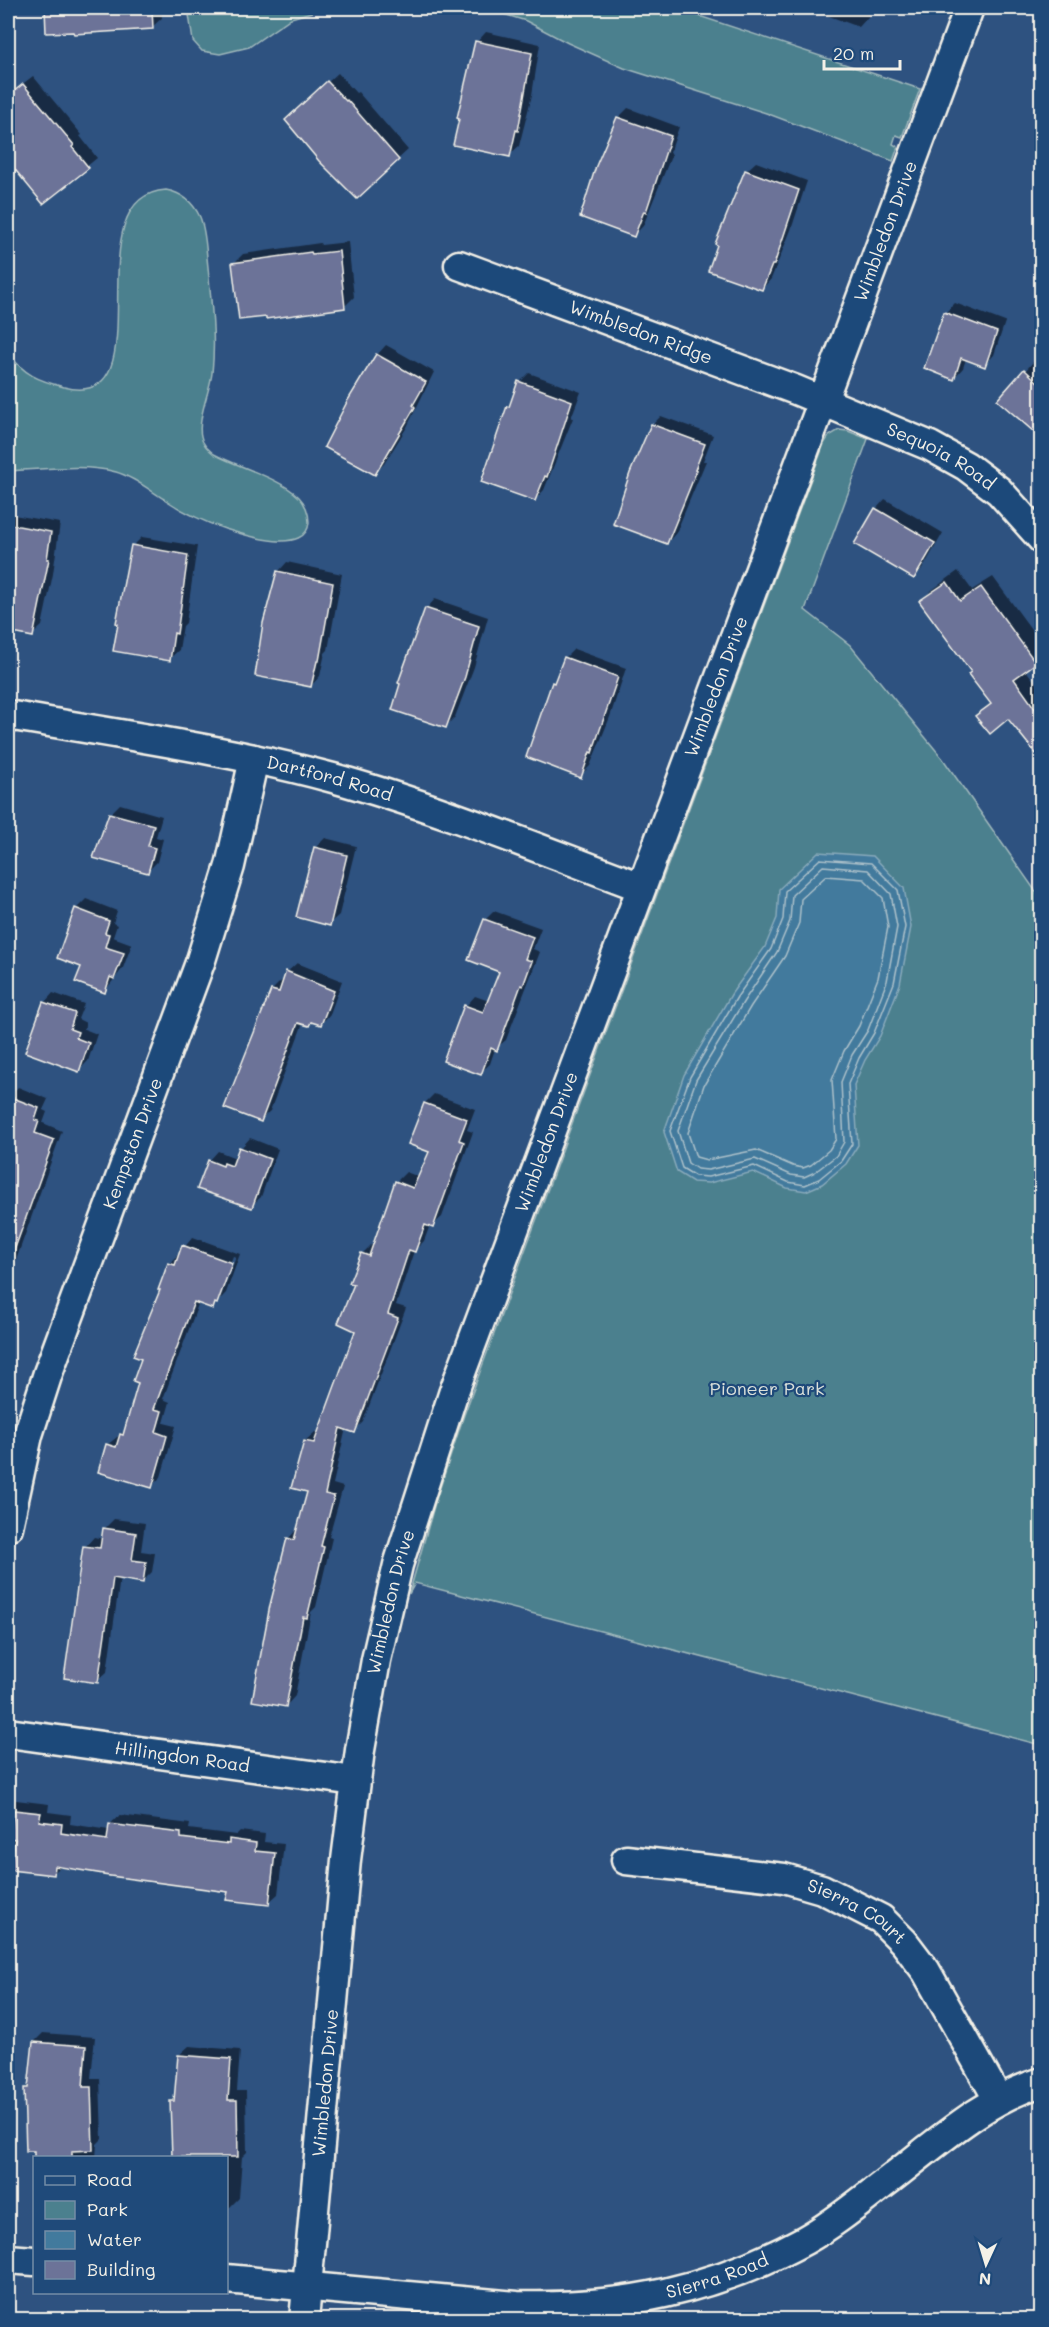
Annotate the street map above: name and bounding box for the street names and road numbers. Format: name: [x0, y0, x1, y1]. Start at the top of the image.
street label: Wimbledon Drive: [848, 157, 922, 305]
street label: Wimbledon Ridge: [566, 294, 716, 369]
street label: Sequoia Road: [883, 416, 1001, 495]
street label: Wimbledon Drive: [678, 613, 752, 760]
street label: Dartford Road: [265, 749, 396, 806]
street label: Wimbledon Drive: [509, 1068, 583, 1216]
street label: Kempston Drive: [97, 1074, 167, 1212]
street label: Wimbledon Drive: [361, 1526, 420, 1676]
street label: Hillingdon Road: [113, 1735, 252, 1777]
street label: Sierra Court: [805, 1872, 912, 1949]
street label: Wimbledon Drive: [306, 2008, 343, 2158]
street label: Sierra Road: [663, 2247, 772, 2303]

